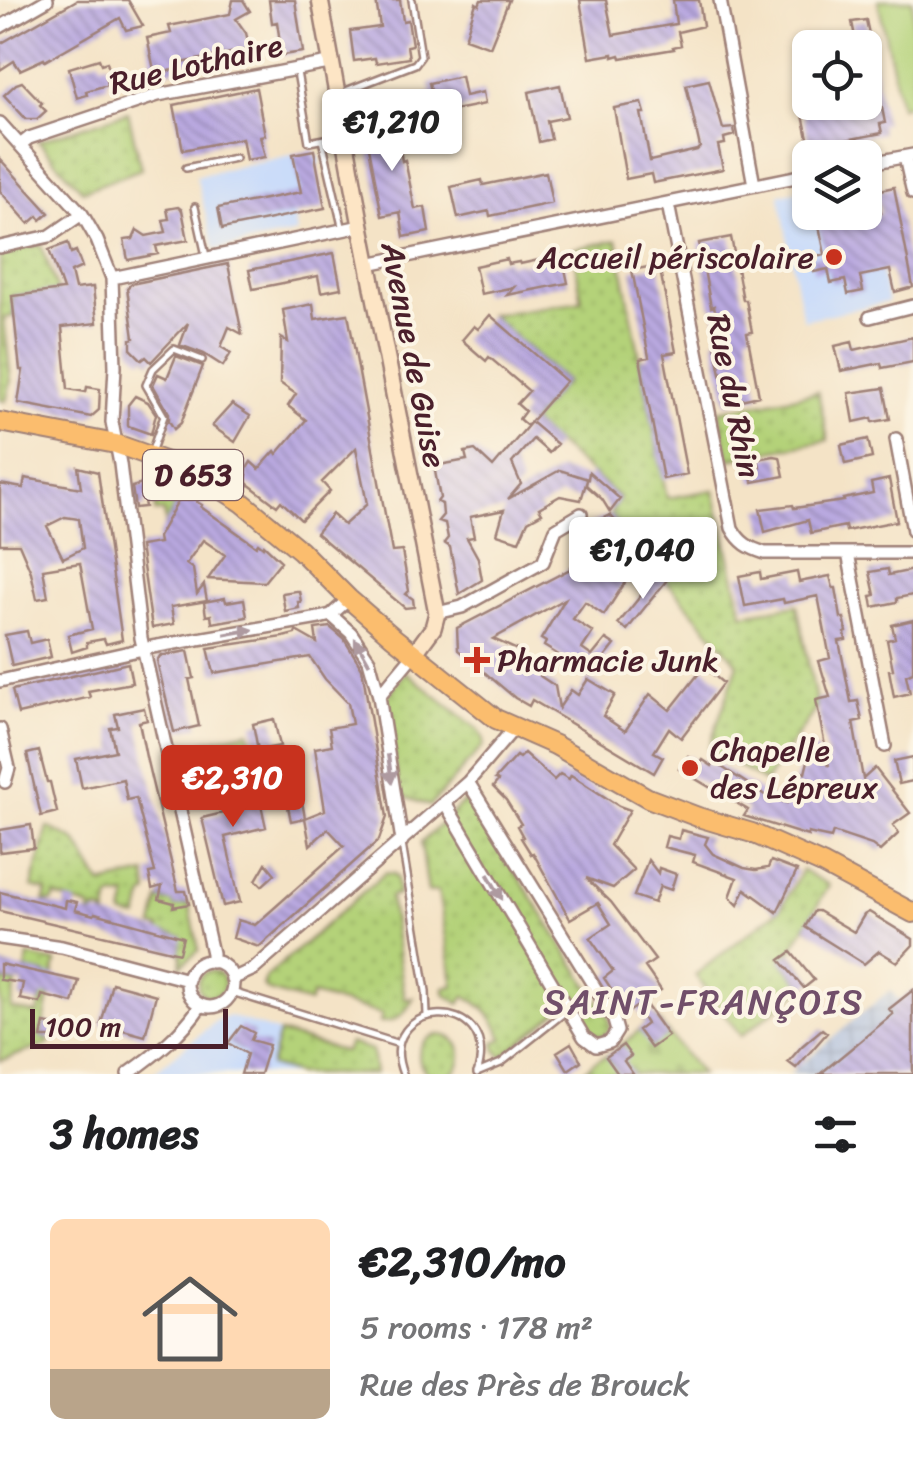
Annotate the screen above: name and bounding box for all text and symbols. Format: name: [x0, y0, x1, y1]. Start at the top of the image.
street label: Rue Lothaire: [104, 17, 288, 112]
map controls: [792, 30, 882, 230]
button: locate: [792, 30, 882, 120]
pin: €1,210: [311, 89, 473, 174]
text: €1,210: [344, 93, 440, 150]
button: layers: [792, 140, 882, 230]
place label: Accueil périscolaire: [536, 229, 814, 286]
street label: Avenue de Guise: [363, 236, 463, 473]
marker: Accueil périscolaire: [823, 246, 845, 268]
street label: Rue du Rhin: [690, 309, 777, 483]
road number: D 653: [143, 450, 243, 500]
pin: €1,040: [562, 517, 724, 602]
text: €1,040: [591, 521, 695, 578]
one-way arrow: [223, 624, 255, 639]
place label: Pharmacie Junk: [497, 632, 719, 689]
one-way arrow: [354, 637, 372, 665]
marker: Pharmacie Junk: [466, 649, 488, 671]
place label: Chapelle des Lépreux: [710, 722, 878, 816]
pin: €2,310: [152, 745, 314, 830]
text: €2,310: [183, 749, 283, 806]
one-way arrow: [382, 753, 398, 785]
marker: Chapelle des Lépreux: [679, 757, 701, 779]
one-way arrow: [486, 873, 503, 901]
district label: SAINT-FRANÇOIS: [543, 971, 865, 1033]
text: 100 m: [45, 1002, 121, 1051]
scale bar: [30, 1004, 228, 1048]
text: 3 homes: [50, 1097, 198, 1171]
icon: filters: [808, 1107, 863, 1162]
text: €2,310/mo: [360, 1225, 565, 1299]
icon: home: [130, 1259, 250, 1379]
text: 5 rooms · 178 m²: [360, 1299, 593, 1356]
text: Rue des Près de Brouck: [360, 1356, 690, 1413]

